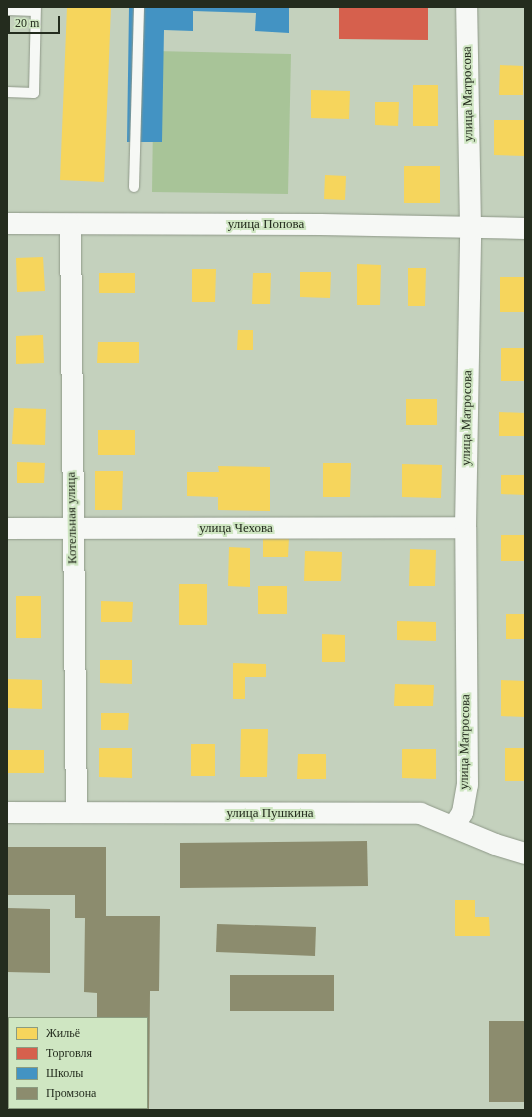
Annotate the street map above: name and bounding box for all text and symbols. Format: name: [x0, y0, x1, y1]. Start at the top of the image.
scale bar: [10, 8, 62, 34]
text: 20 m: [15, 16, 39, 30]
street label: улица Матросова: [459, 46, 477, 142]
street label: улица Попова: [228, 216, 304, 232]
street label: улица Матросова: [458, 370, 476, 466]
street label: Котельная улица: [63, 472, 81, 564]
street label: улица Чехова: [199, 520, 273, 536]
street label: улица Матросова: [456, 694, 474, 790]
street label: улица Пушкина: [226, 805, 314, 821]
legend: [8, 1017, 148, 1109]
text: Жильё: [46, 1026, 80, 1040]
text: Торговля: [46, 1046, 92, 1060]
text: Школы: [46, 1066, 83, 1080]
text: Промзона: [46, 1086, 96, 1100]

